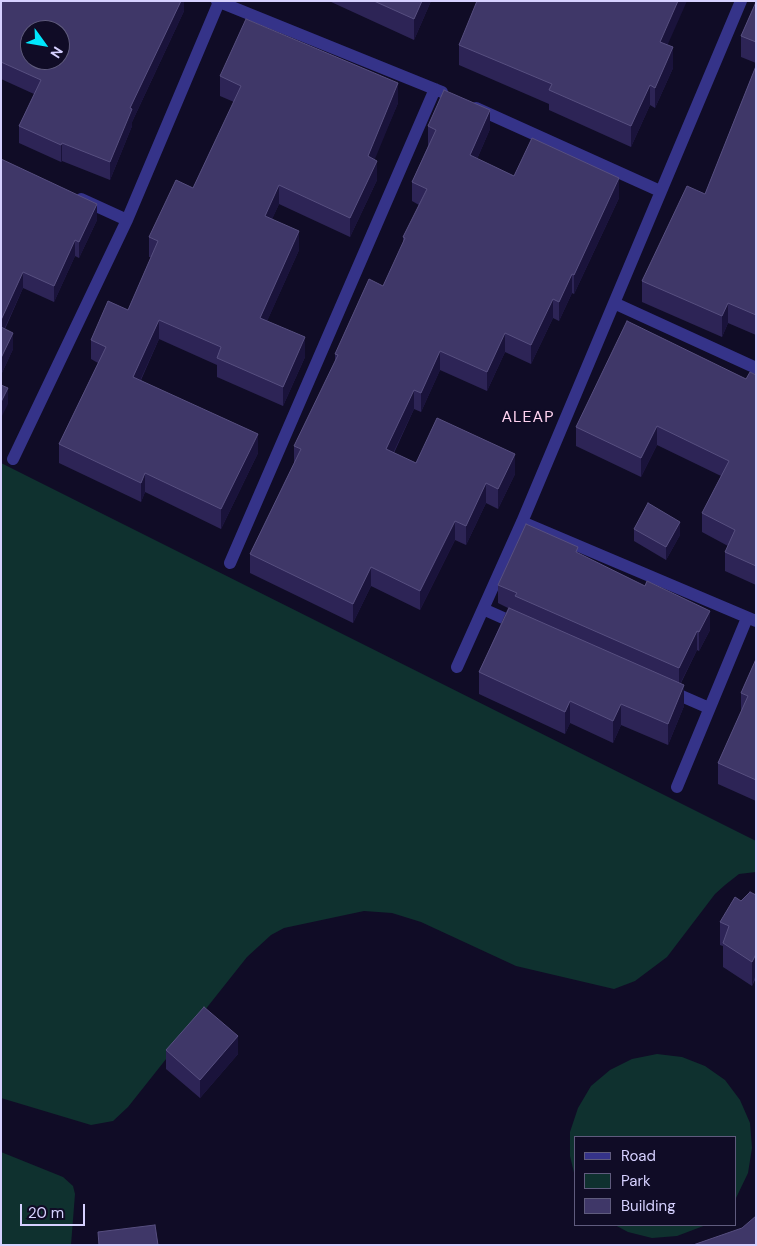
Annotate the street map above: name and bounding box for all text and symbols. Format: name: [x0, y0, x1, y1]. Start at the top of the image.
north arrow: [20, 20, 70, 70]
text: N: [47, 43, 67, 62]
district label: ALEAP: [501, 408, 555, 428]
legend: [574, 1136, 737, 1226]
text: Road: [621, 1146, 656, 1166]
text: Park: [621, 1171, 651, 1191]
scale bar: [22, 1194, 88, 1226]
text: Building: [621, 1196, 676, 1216]
text: 20 m: [28, 1203, 64, 1223]

